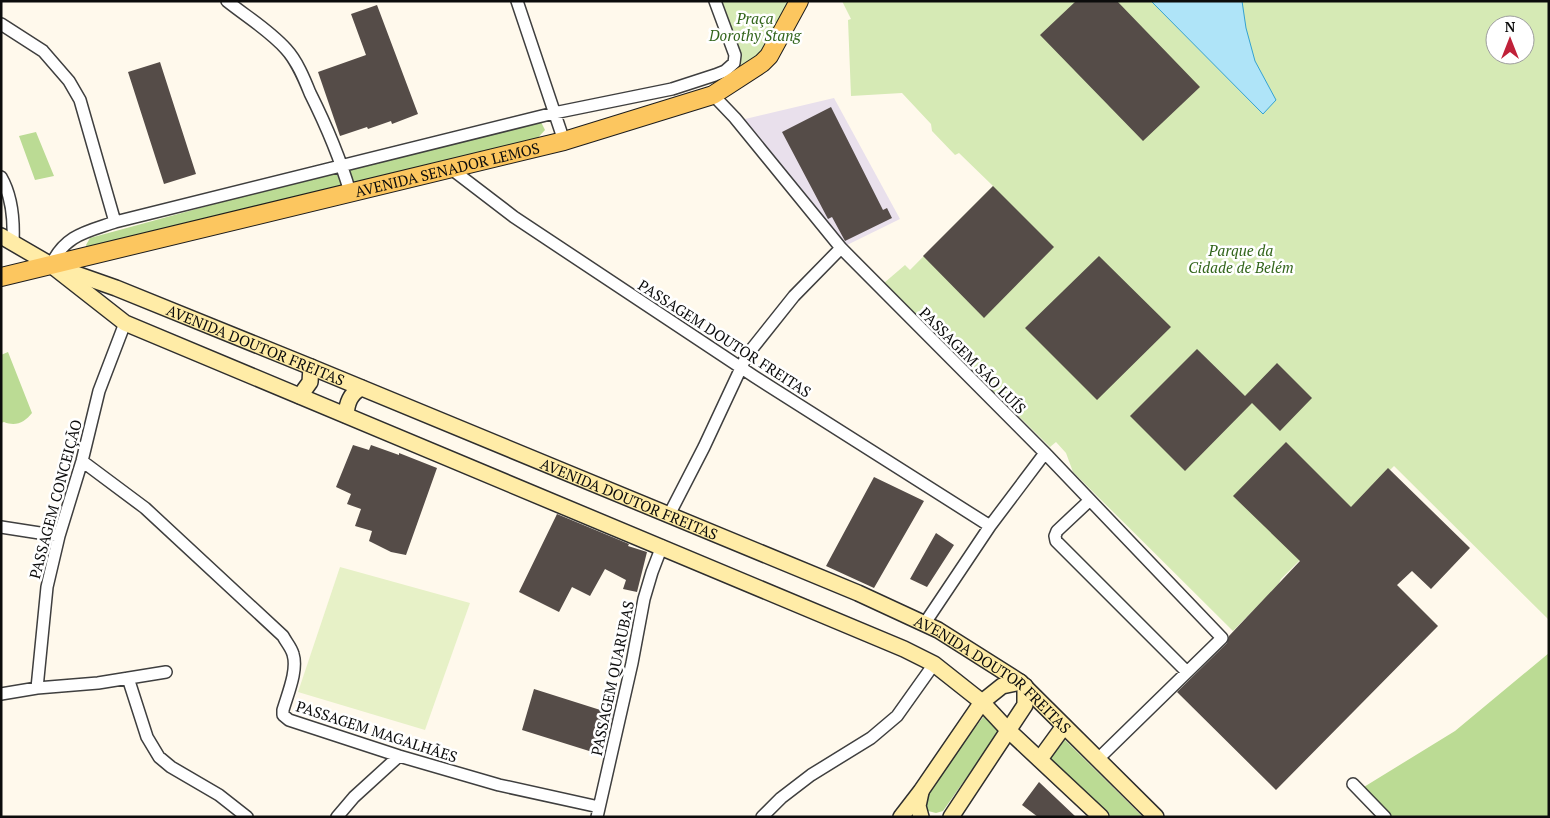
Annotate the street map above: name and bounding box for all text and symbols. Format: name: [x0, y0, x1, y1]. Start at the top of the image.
park label: Praça Dorothy Stang: [708, 8, 803, 45]
north arrow: [1485, 15, 1535, 65]
text: N: [1505, 17, 1516, 36]
street label: AVENIDA SENADOR LEMOS: [353, 137, 542, 201]
park label: Parque da Cidade de Belém: [1188, 240, 1294, 277]
street label: PASSAGEM DOUTOR FREITAS: [635, 274, 815, 402]
street label: AVENIDA DOUTOR FREITAS: [164, 300, 348, 390]
street label: PASSAGEM SÃO LUÍS: [915, 302, 1031, 418]
street label: PASSAGEM CONCEIÇÃO: [24, 417, 86, 581]
street label: AVENIDA DOUTOR FREITAS: [537, 453, 721, 544]
street label: PASSAGEM QUARUBAS: [586, 599, 638, 757]
street label: AVENIDA DOUTOR FREITAS: [911, 610, 1076, 737]
street label: PASSAGEM MAGALHÃES: [294, 695, 460, 767]

